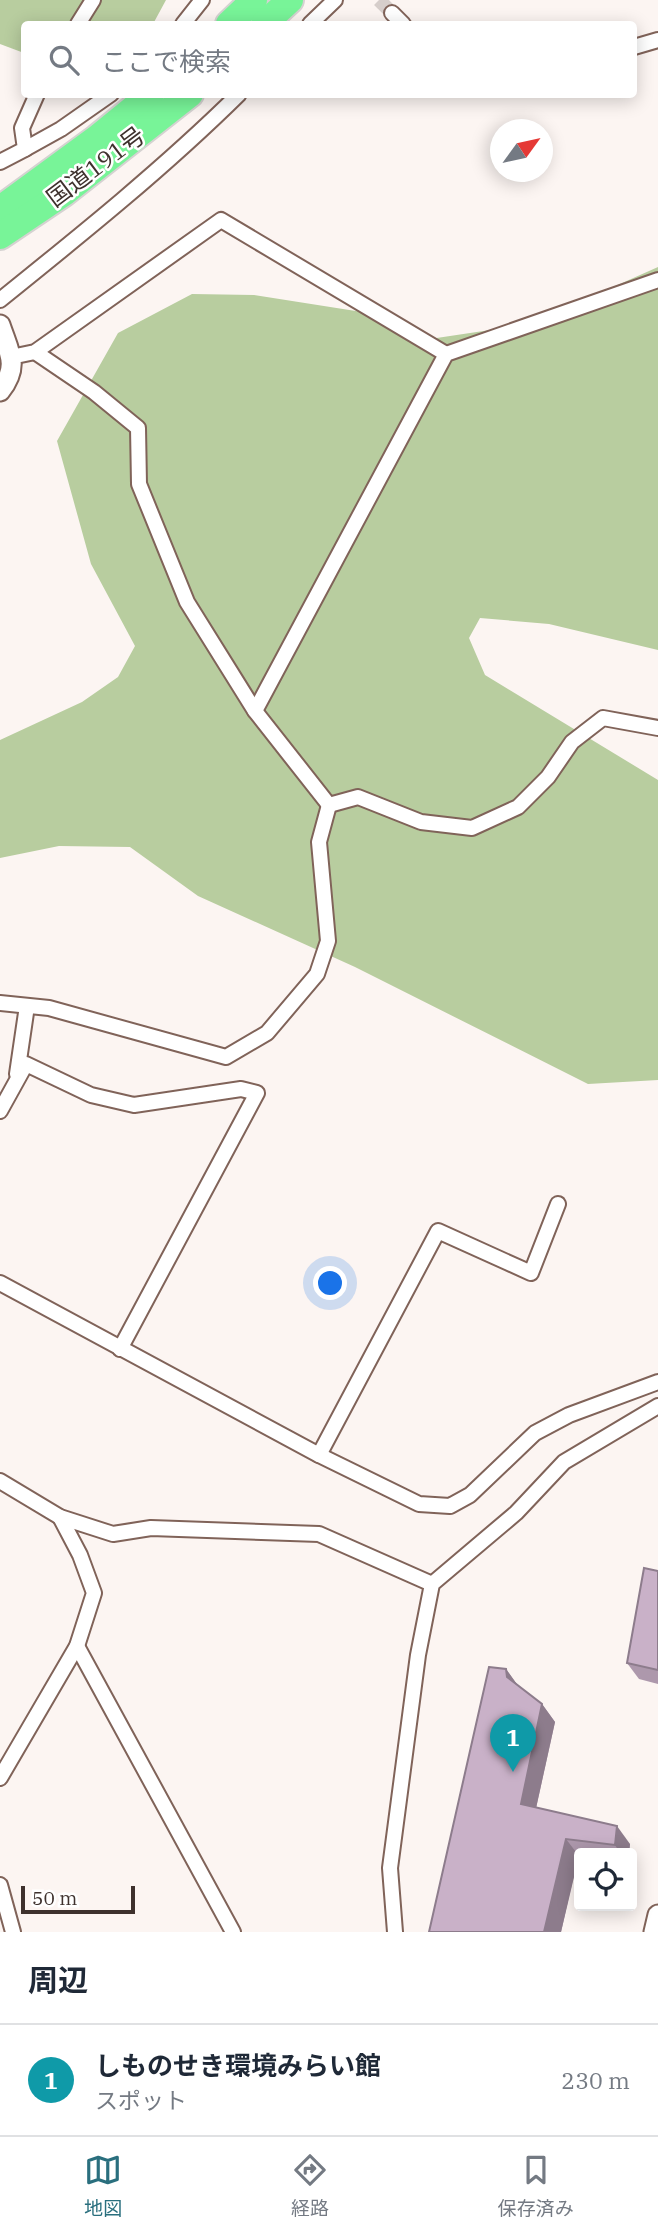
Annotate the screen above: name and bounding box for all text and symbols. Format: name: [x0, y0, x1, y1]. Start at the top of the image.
search box: [21, 21, 637, 98]
icon: search: [45, 41, 83, 79]
text: ここで検索: [101, 44, 231, 78]
street label: 国道191号: [40, 119, 151, 214]
north arrow: [490, 119, 553, 182]
your location: [313, 1266, 347, 1300]
pin: 1: [490, 1714, 536, 1772]
map controls: [574, 1848, 637, 1911]
button: locate: [574, 1848, 637, 1911]
scale bar: [21, 1883, 135, 1915]
text: 50 m: [32, 1886, 77, 1910]
text: 周辺: [28, 1960, 88, 1999]
text: しものせき環境みらい館: [95, 2048, 381, 2082]
text: 1: [44, 2065, 58, 2095]
text: 230 m: [561, 2065, 630, 2095]
text: スポット: [95, 2085, 187, 2115]
tab: 地図: [84, 2151, 122, 2220]
tab: 経路: [291, 2151, 329, 2220]
tab: 保存済み: [498, 2151, 574, 2220]

